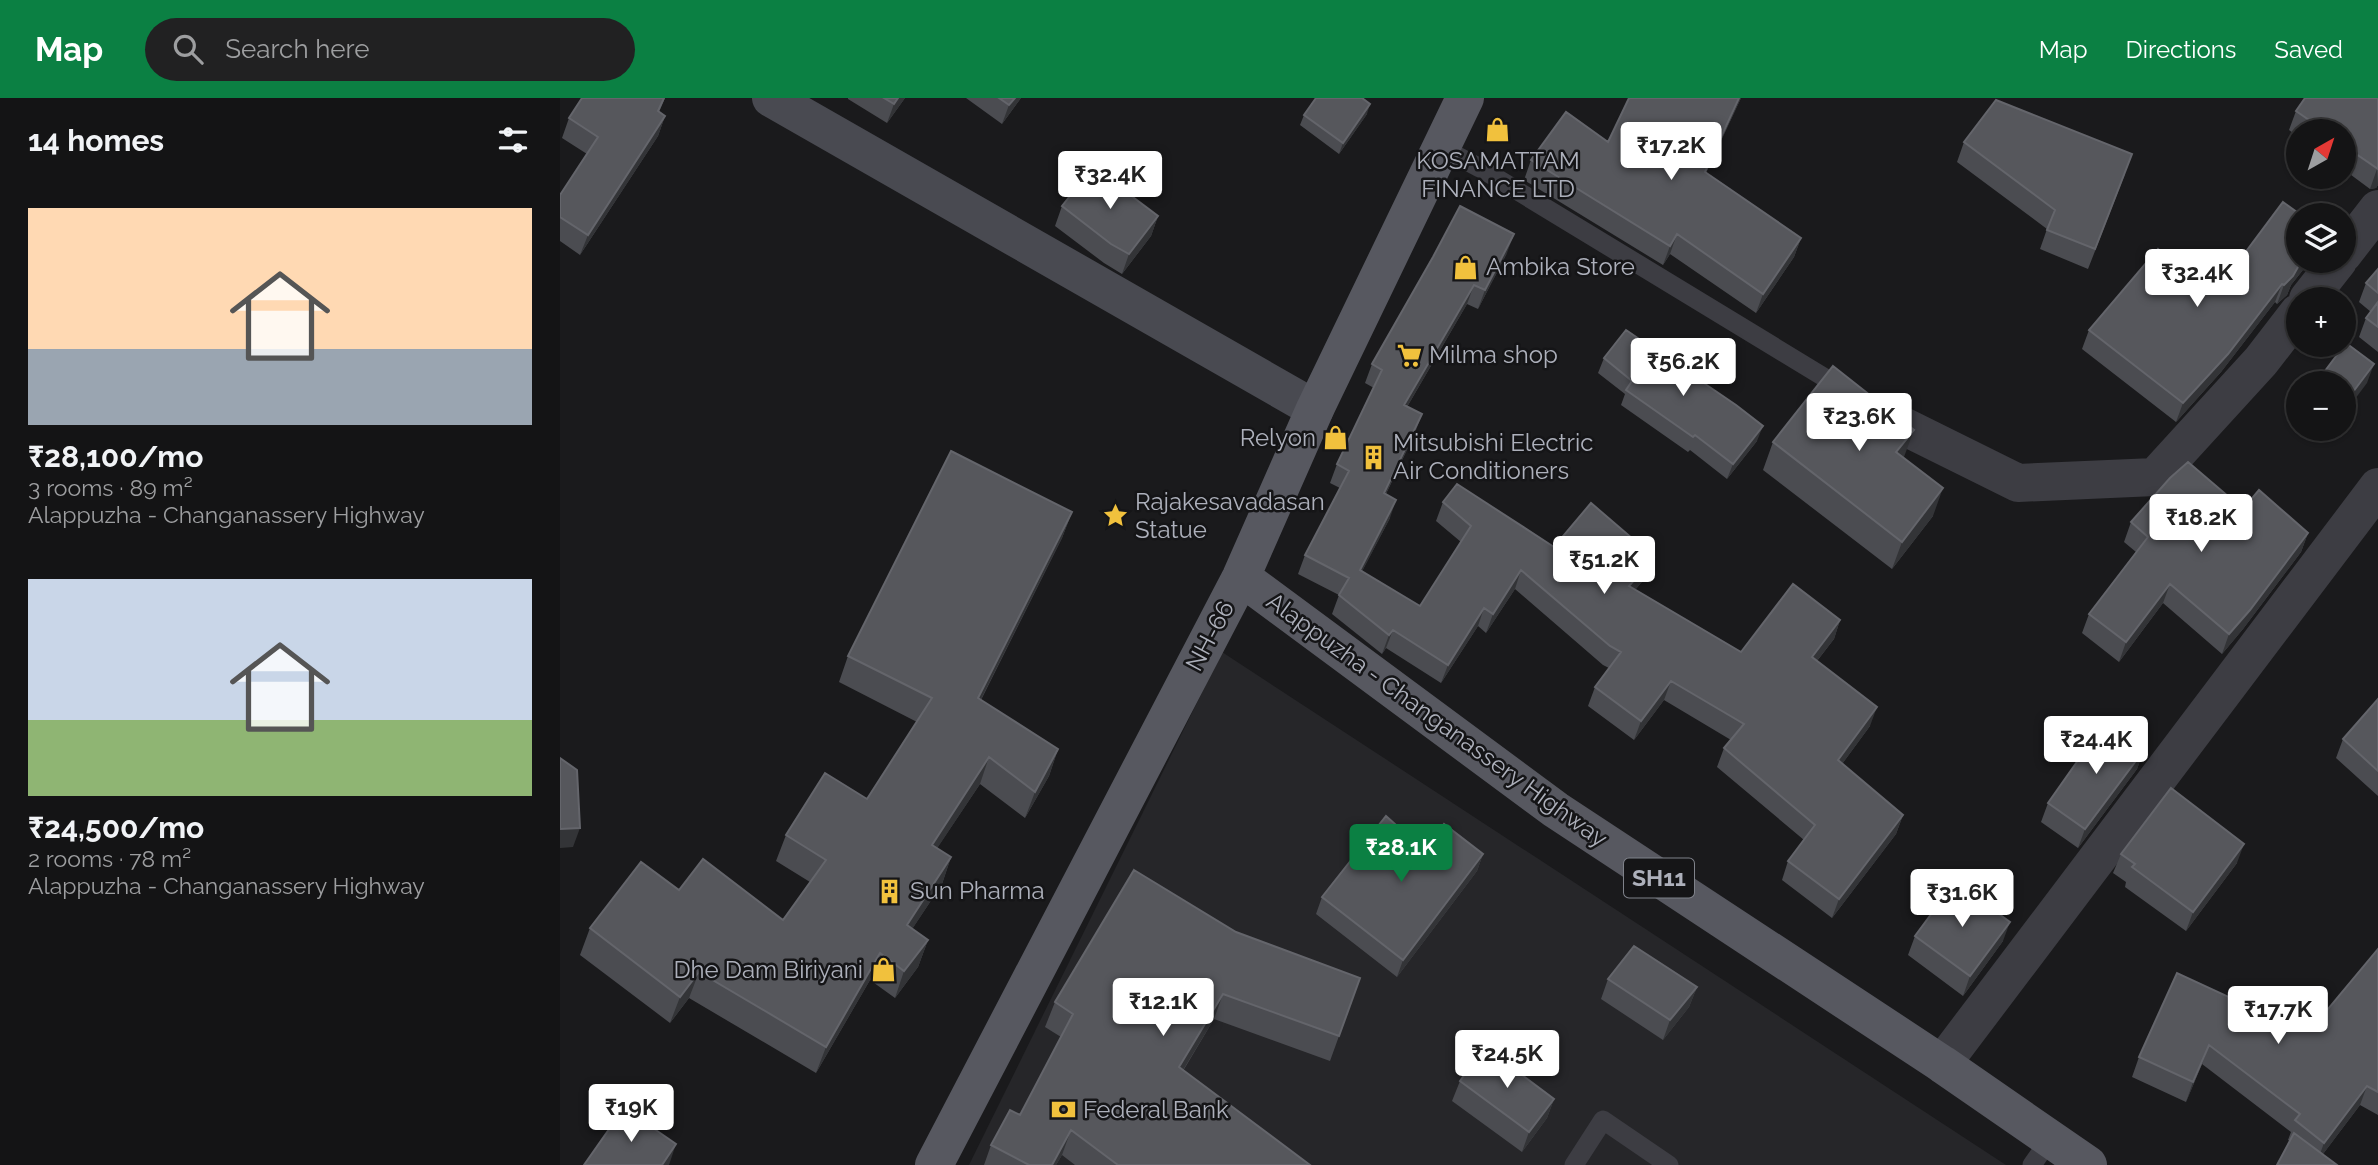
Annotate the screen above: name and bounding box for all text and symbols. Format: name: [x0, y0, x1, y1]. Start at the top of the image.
search box: [145, 18, 635, 81]
text: Map: [35, 30, 103, 69]
icon: search: [169, 30, 207, 68]
text: Search here: [225, 34, 370, 64]
text: Map: [2039, 35, 2088, 64]
text: Directions: [2126, 35, 2236, 64]
text: Saved: [2274, 35, 2343, 64]
shop icon: KOSAMATTAM FINANCE LTD: [1484, 116, 1512, 144]
north arrow: [2286, 119, 2356, 189]
map controls: [2286, 119, 2356, 441]
icon: filters: [494, 121, 532, 159]
pin: ₹17.2K: [1614, 122, 1728, 182]
text: 14 homes: [28, 123, 164, 158]
text: ₹17.2K: [1637, 131, 1705, 158]
place label: KOSAMATTAM FINANCE LTD: [1416, 146, 1580, 203]
pin: ₹32.4K: [1053, 152, 1167, 211]
text: ₹32.4K: [1074, 160, 1146, 187]
button: layers: [2286, 203, 2356, 273]
pin: ₹32.4K: [2140, 250, 2254, 309]
place label: Ambika Store: [1486, 252, 1635, 281]
icon: home: [217, 253, 343, 379]
shop icon: Ambika Store: [1452, 253, 1480, 281]
text: ₹32.4K: [2161, 258, 2233, 285]
button: +: [2286, 287, 2356, 357]
pin: ₹56.2K: [1626, 338, 1740, 398]
place label: Milma shop: [1429, 340, 1558, 369]
supermarket icon: Milma shop: [1395, 341, 1423, 369]
text: ₹56.2K: [1647, 347, 1719, 374]
button: −: [2286, 371, 2356, 441]
pin: ₹23.6K: [1802, 394, 1916, 453]
text: ₹23.6K: [1823, 402, 1895, 429]
place label: Relyon: [1240, 423, 1316, 452]
shop icon: Relyon: [1322, 424, 1350, 452]
place label: Mitsubishi Electric Air Conditioners: [1393, 428, 1593, 485]
text: ₹28,100/mo: [28, 439, 203, 474]
building icon: Mitsubishi Electric Air Conditioners: [1359, 443, 1387, 471]
text: 3 rooms · 89 m²: [28, 474, 193, 501]
place label: Rajakesavadasan Statue: [1135, 487, 1325, 544]
pin: ₹18.2K: [2144, 494, 2258, 554]
text: Alappuzha - Changanassery Highway: [28, 501, 425, 528]
place icon: Rajakesavadasan Statue: [1101, 502, 1129, 530]
text: ₹18.2K: [2165, 503, 2237, 530]
pin: ₹51.2K: [1547, 536, 1661, 596]
text: ₹51.2K: [1569, 545, 1639, 572]
street label: Alappuzha - Changanassery Highway: [1261, 586, 1613, 853]
street label: NH-66: [1179, 596, 1240, 676]
icon: home: [217, 624, 343, 750]
pin: ₹24.4K: [2039, 716, 2153, 776]
text: ₹24.4K: [2060, 725, 2132, 752]
text: ₹24,500/mo: [28, 810, 204, 845]
pin: ₹28.1K: [1344, 824, 1458, 884]
text: ₹28.1K: [1365, 833, 1437, 860]
text: 2 rooms · 78 m²: [28, 845, 191, 872]
road number: SH11: [1624, 858, 1694, 898]
pin: ₹31.6K: [1905, 870, 2019, 929]
text: Alappuzha - Changanassery Highway: [28, 872, 425, 899]
place label: Sun Pharma: [910, 876, 1045, 905]
building icon: Sun Pharma: [876, 877, 904, 905]
text: ₹31.6K: [1926, 878, 1998, 905]
place label: Dhe Dam Biriyani: [673, 955, 863, 984]
shop icon: Dhe Dam Biriyani: [869, 956, 897, 984]
pin: ₹12.1K: [1106, 978, 1220, 1038]
pin: ₹17.7K: [2221, 986, 2335, 1046]
text: ₹12.1K: [1129, 987, 1197, 1014]
text: ₹17.7K: [2244, 995, 2312, 1022]
pin: ₹24.5K: [1450, 1030, 1564, 1090]
text: ₹24.5K: [1471, 1039, 1543, 1066]
pin: ₹19K: [590, 1084, 672, 1144]
text: ₹19K: [605, 1093, 657, 1120]
place label: Federal Bank: [1083, 1095, 1229, 1124]
bank icon: Federal Bank: [1049, 1096, 1077, 1124]

